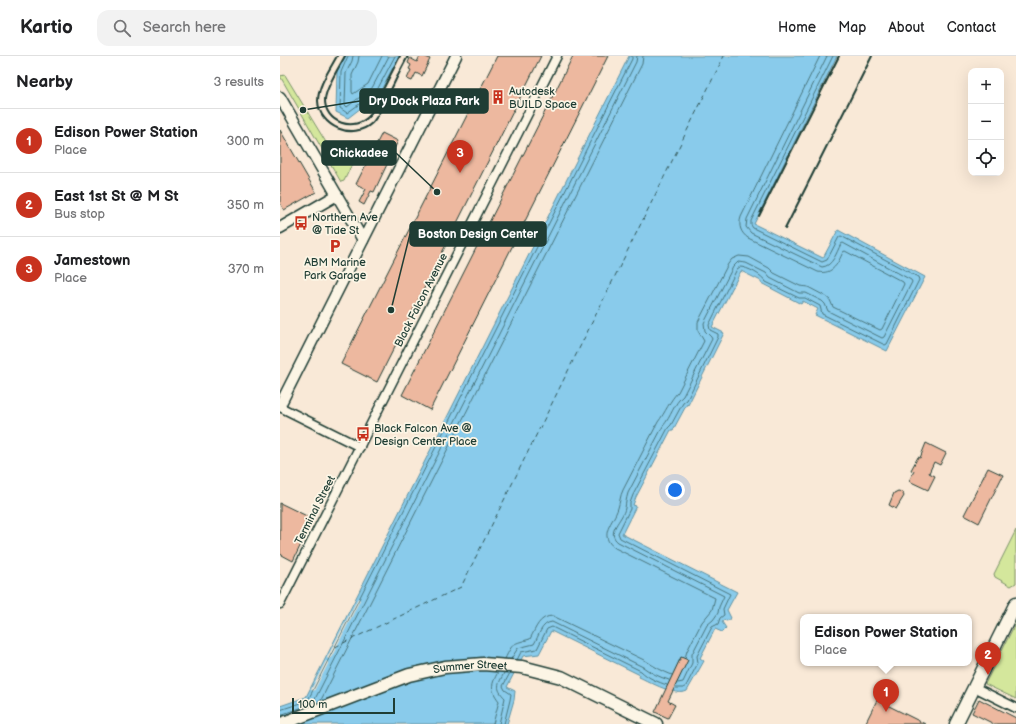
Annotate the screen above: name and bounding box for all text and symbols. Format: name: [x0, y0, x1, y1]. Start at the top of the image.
search box: [97, 10, 377, 46]
text: Kartio: [20, 16, 73, 39]
icon: search: [111, 17, 133, 39]
text: Search here: [143, 18, 226, 37]
text: Home: [778, 19, 816, 36]
text: Map: [838, 19, 866, 36]
text: About: [888, 19, 925, 36]
text: Contact: [947, 19, 996, 36]
map controls: [968, 68, 1004, 176]
button: +: [968, 68, 1004, 104]
text: Nearby: [16, 72, 73, 92]
text: 3 results: [213, 74, 264, 90]
place label: Autodesk BUILD Space: [509, 85, 577, 111]
callout: Dry Dock Plaza Park: [360, 89, 488, 113]
building icon: Autodesk BUILD Space: [490, 89, 506, 105]
text: Dry Dock Plaza Park: [368, 94, 480, 109]
button: −: [968, 104, 1004, 140]
text: Edison Power Station: [54, 123, 198, 142]
text: 1: [26, 133, 32, 149]
text: 300 m: [226, 133, 264, 149]
pin: 3: [447, 140, 473, 173]
button: locate: [968, 140, 1004, 176]
callout: Chickadee: [322, 141, 396, 165]
text: Place: [54, 142, 87, 158]
text: Chickadee: [330, 146, 388, 161]
text: East 1st St @ M St: [54, 187, 178, 206]
text: 2: [25, 197, 33, 213]
text: 350 m: [227, 197, 264, 213]
text: Bus stop: [54, 206, 105, 222]
place label: Northern Ave @ Tide St: [312, 211, 378, 237]
bus stop icon: Northern Ave @ Tide St: [293, 215, 309, 231]
callout: Boston Design Center: [410, 222, 546, 246]
text: Boston Design Center: [418, 227, 538, 242]
parking icon: ABM Marine Park Garage: [327, 238, 343, 254]
text: Jamestown: [54, 251, 130, 270]
street label: Black Falcon Avenue: [392, 251, 450, 349]
place label: ABM Marine Park Garage: [304, 256, 367, 282]
text: 3: [25, 261, 33, 277]
text: 370 m: [228, 261, 264, 277]
text: Place: [54, 270, 87, 286]
place label: Black Falcon Ave @ Design Center Place: [374, 422, 477, 448]
bus stop icon: Black Falcon Ave @ Design Center Place: [355, 426, 371, 442]
street label: Terminal Street: [292, 473, 338, 547]
your location: [665, 480, 685, 500]
popup: [800, 614, 972, 666]
text: Edison Power Station: [814, 623, 958, 642]
text: Place: [814, 642, 847, 658]
pin: 2: [975, 642, 1001, 675]
street label: Summer Street: [432, 657, 508, 676]
pin: 1: [873, 679, 899, 712]
scale bar: [292, 696, 395, 715]
text: 100 m: [298, 698, 327, 711]

